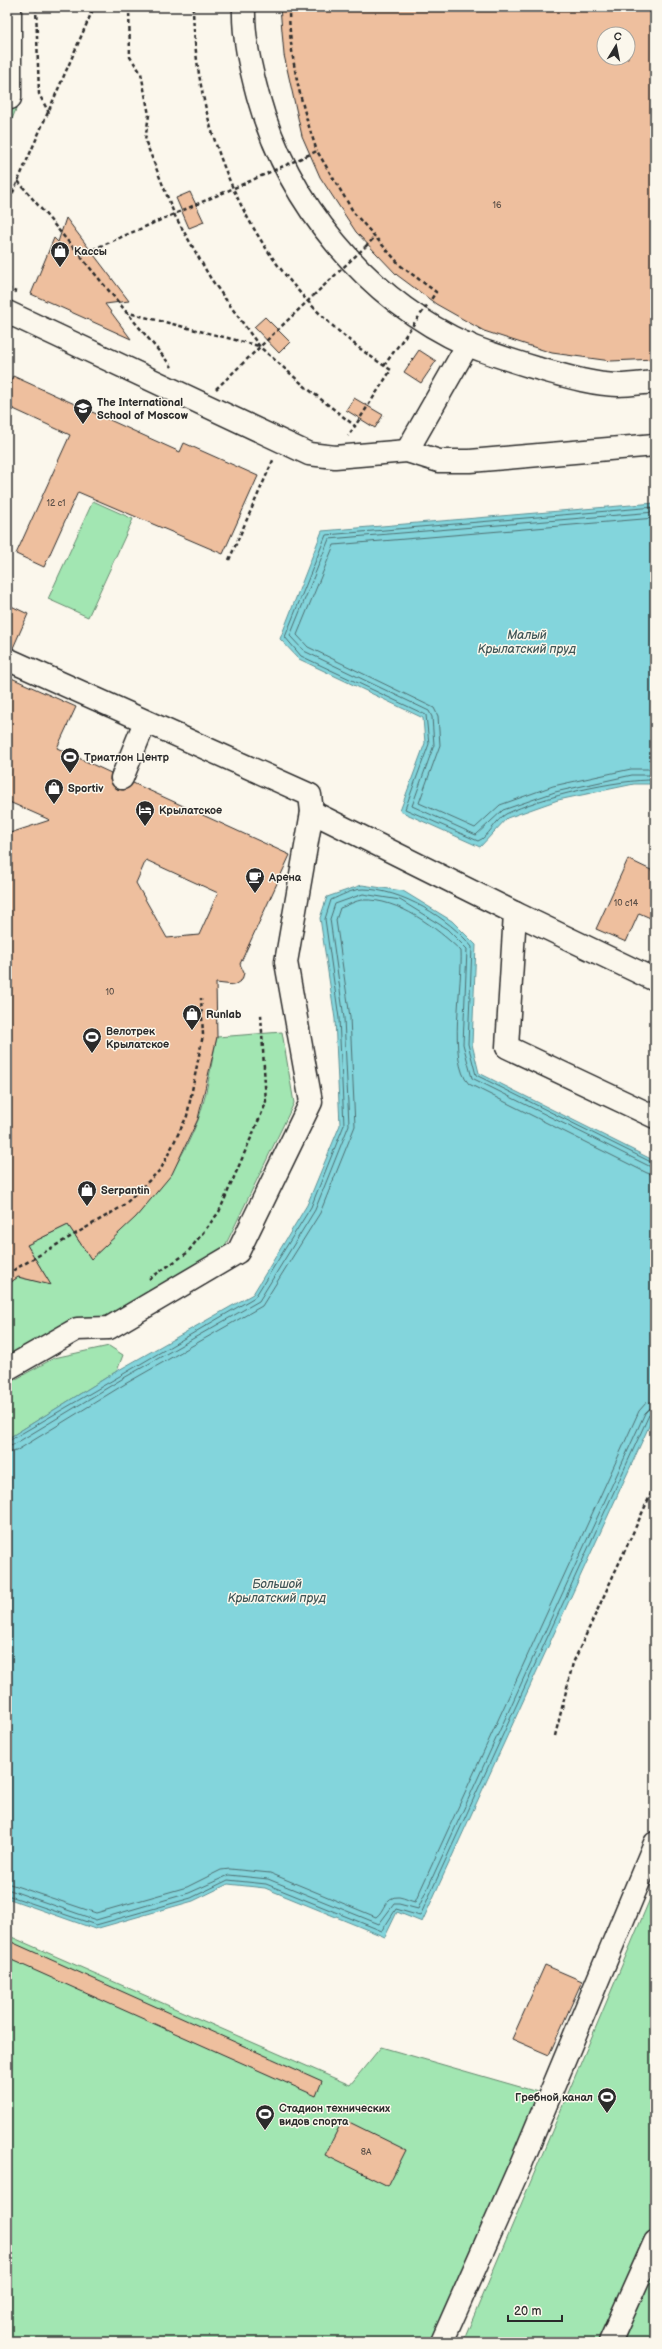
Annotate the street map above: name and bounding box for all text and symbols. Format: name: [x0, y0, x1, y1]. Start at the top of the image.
north arrow: [596, 26, 636, 66]
text: С: [613, 30, 623, 44]
house number: 16: [493, 200, 502, 211]
shop icon: Кассы: [49, 240, 71, 268]
place label: Кассы: [74, 245, 107, 258]
place label: The International School of Moscow: [97, 396, 189, 422]
school or university icon: The International School of Moscow: [72, 397, 94, 425]
house number: 12 с1: [46, 498, 66, 509]
water label: Малый Крылатский пруд: [478, 628, 576, 657]
sports icon: Триатлон Центр: [59, 746, 81, 774]
place label: Триатлон Центр: [84, 751, 170, 764]
shop icon: Sportiv: [43, 777, 65, 805]
place label: Sportiv: [68, 782, 104, 795]
hotel icon: Крылатское: [134, 799, 156, 827]
place label: Крылатское: [159, 804, 222, 817]
cafe icon: Арена: [244, 866, 266, 894]
place label: Арена: [268, 871, 302, 884]
house number: 10 с14: [614, 898, 639, 909]
house number: 10: [106, 987, 114, 998]
shop icon: Runlab: [181, 1003, 203, 1031]
place label: Runlab: [206, 1008, 242, 1021]
place label: Велотрек Крылатское: [106, 1025, 169, 1051]
sports icon: Велотрек Крылатское: [81, 1026, 103, 1054]
shop icon: Serpantin: [76, 1179, 98, 1207]
place label: Serpantin: [101, 1184, 150, 1197]
water label: Большой Крылатский пруд: [228, 1577, 326, 1606]
sports icon: Гребной канал: [596, 2086, 618, 2114]
place label: Гребной канал: [515, 2091, 593, 2104]
place label: Стадион технических видов спорта: [279, 2102, 390, 2128]
sports icon: Стадион технических видов спорта: [254, 2103, 276, 2131]
house number: 8А: [361, 2147, 372, 2158]
scale bar: [508, 2297, 562, 2323]
text: 20 m: [514, 2304, 541, 2319]

